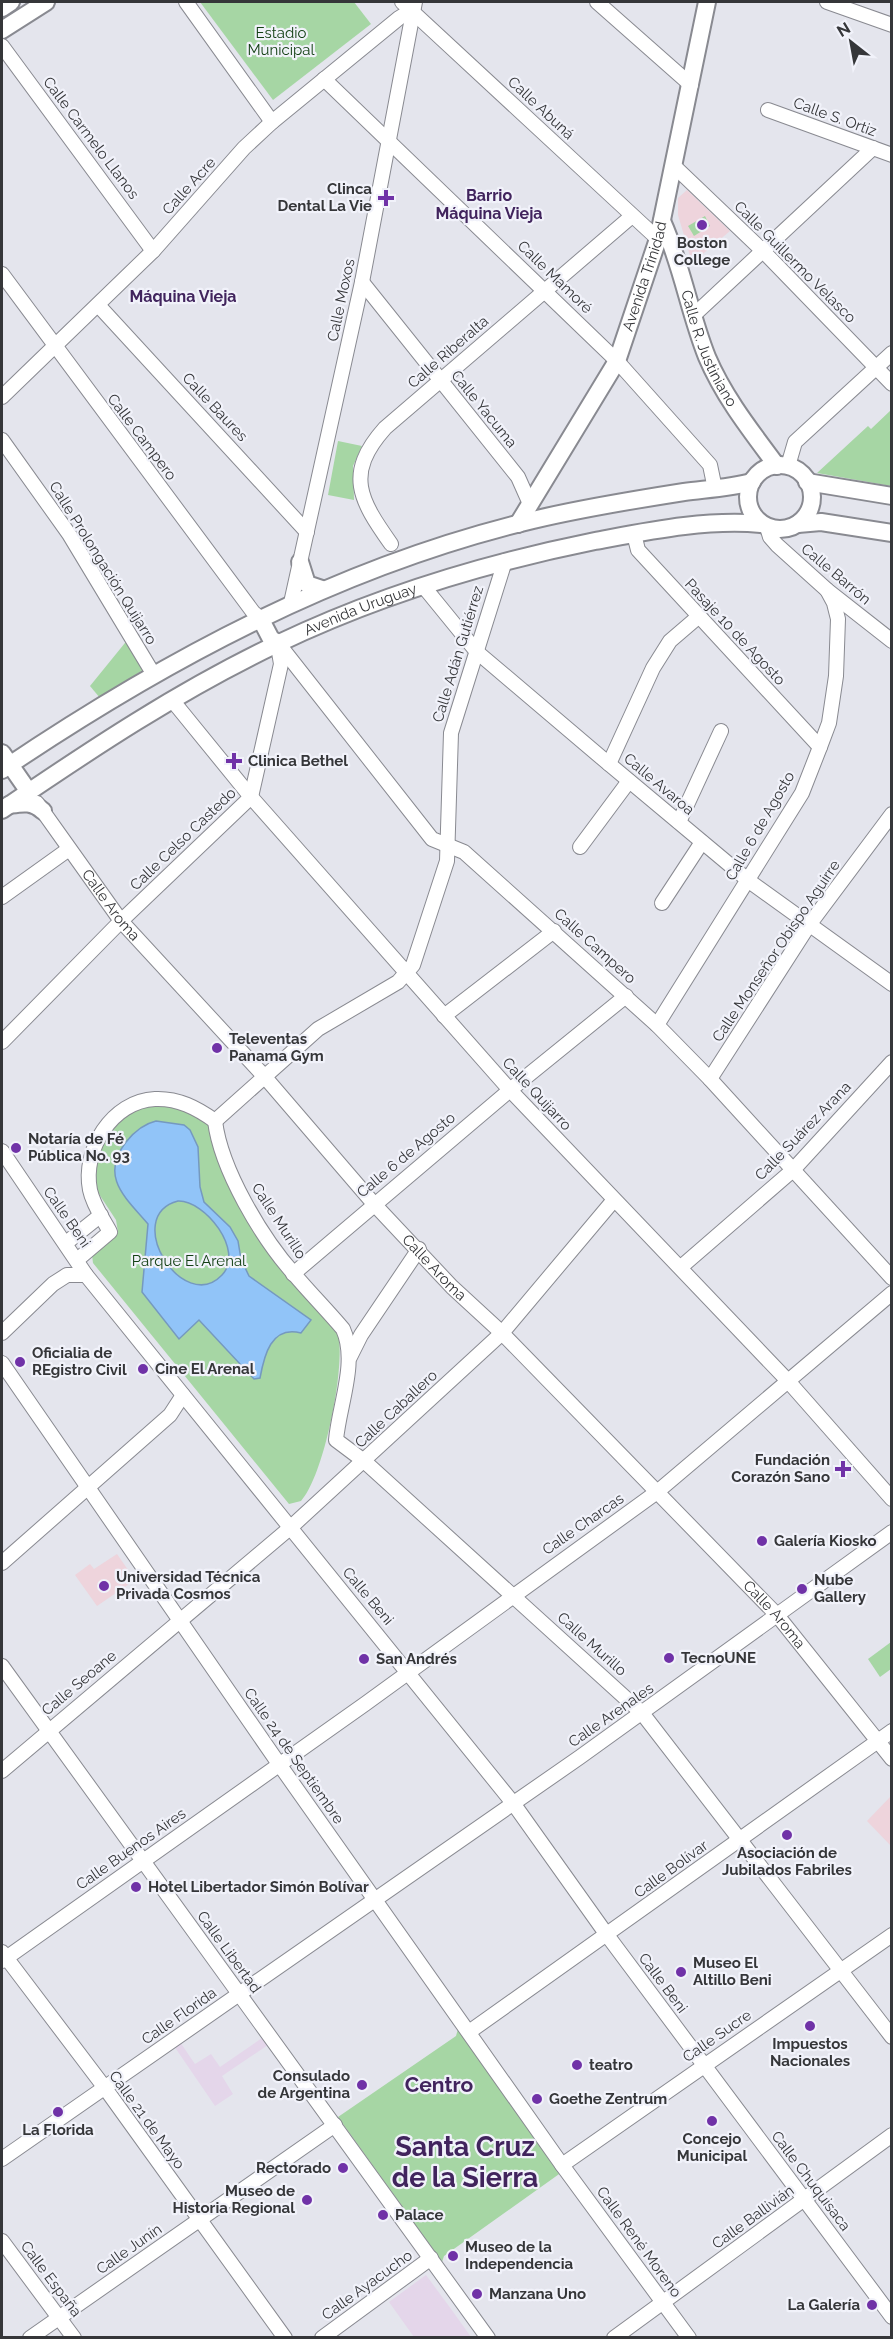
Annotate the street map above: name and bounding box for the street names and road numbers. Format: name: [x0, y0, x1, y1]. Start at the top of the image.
street label: Calle Carmelo Llanos: [39, 73, 143, 203]
street label: Calle Abuná: [504, 73, 578, 143]
street label: Calle S. Ortiz: [791, 94, 879, 140]
street label: Calle Acre: [159, 154, 219, 218]
street label: Calle Guillermo Velasco: [730, 197, 860, 327]
street label: Avenida Trinidad: [619, 220, 670, 333]
street label: Calle Mamoré: [514, 237, 596, 317]
street label: Calle Moxos: [323, 257, 359, 343]
street label: Calle R. Justiniano: [677, 288, 741, 410]
street label: Calle Riberalta: [404, 312, 492, 392]
street label: Calle Yacuma: [447, 367, 521, 451]
street label: Calle Baures: [179, 369, 251, 445]
street label: Calle Campero: [104, 390, 180, 484]
street label: Calle Prolongación Quijarro: [45, 478, 161, 648]
street label: Calle Barrón: [798, 540, 874, 608]
street label: Pasaje 10 de Agosto: [681, 575, 789, 689]
street label: Avenida Uruguay: [301, 580, 419, 639]
street label: Calle Adán Gutiérrez: [429, 584, 487, 724]
street label: Calle Avaroa: [620, 749, 698, 819]
street label: Calle 6 de Agosto: [722, 768, 799, 884]
street label: Calle Celso Castedo: [126, 784, 240, 894]
street label: Calle Monseñor Obispo Aguirre: [708, 856, 844, 1045]
street label: Calle Aroma: [78, 866, 144, 944]
street label: Calle Campero: [551, 905, 640, 987]
street label: Calle Quijarro: [499, 1054, 575, 1134]
street label: Calle Suárez Arana: [751, 1078, 855, 1184]
street label: Calle 6 de Agosto: [353, 1109, 459, 1201]
street label: Calle Murillo: [248, 1180, 310, 1262]
street label: Calle Beni: [40, 1183, 94, 1251]
street label: Calle Aroma: [398, 1231, 470, 1305]
street label: Calle Caballero: [351, 1366, 441, 1452]
street label: Calle Charcas: [539, 1489, 627, 1559]
street label: Calle Beni: [339, 1563, 397, 1629]
street label: Calle Aroma: [739, 1577, 809, 1652]
street label: Calle Murillo: [554, 1608, 630, 1680]
street label: Calle Seoane: [38, 1646, 120, 1719]
street label: Calle Arenales: [565, 1679, 657, 1751]
street label: Calle 24 de Septiembre: [240, 1684, 348, 1828]
street label: Calle Buenos Aires: [73, 1804, 189, 1894]
street label: Calle Bolívar: [631, 1836, 712, 1902]
street label: Calle Libertad: [193, 1907, 265, 1997]
street label: Calle Beni: [635, 1950, 691, 2016]
street label: Calle Florida: [138, 1984, 220, 2048]
street label: Calle Sucre: [679, 2006, 755, 2066]
street label: Calle 21 de Mayo: [105, 2067, 189, 2173]
street label: Calle Chuquisaca: [768, 2127, 854, 2235]
street label: Calle Ballivián: [708, 2181, 798, 2253]
street label: Calle René Moreno: [593, 2183, 685, 2301]
street label: Calle Junín: [93, 2220, 165, 2278]
street label: Calle España: [17, 2238, 85, 2320]
street label: Calle Ayacucho: [318, 2246, 416, 2324]

